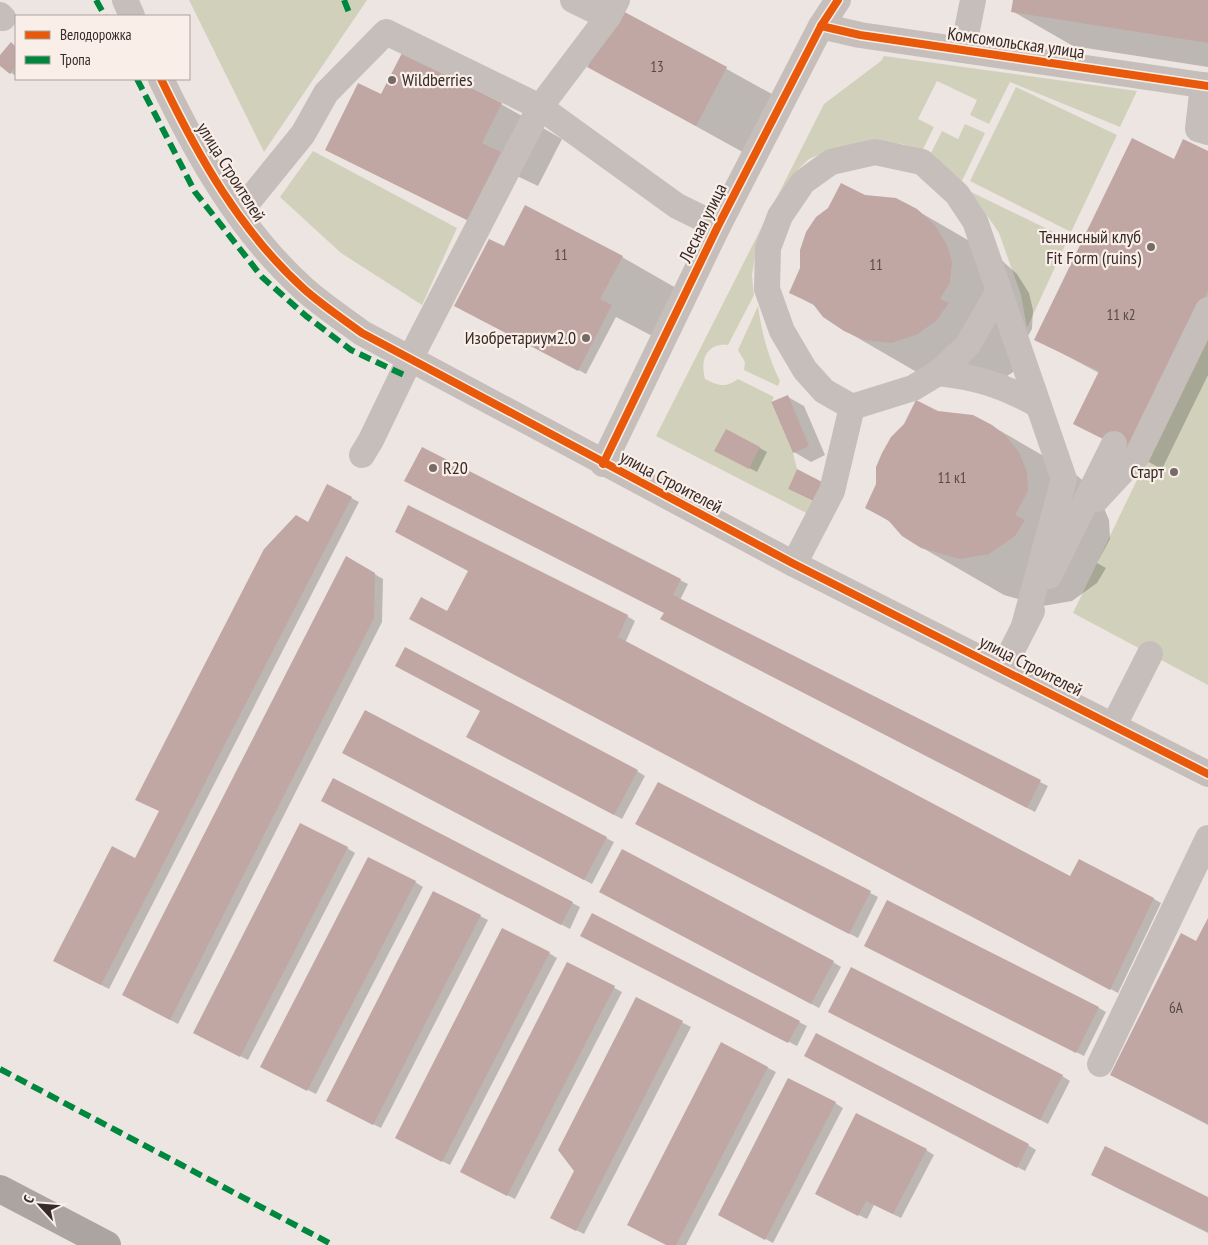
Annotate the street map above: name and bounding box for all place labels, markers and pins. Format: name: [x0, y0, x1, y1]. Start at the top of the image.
place label: Wildberries: [402, 68, 473, 91]
marker: Wildberries: [386, 74, 398, 86]
place label: Теннисный клуб Fit Form (ruins): [1039, 225, 1142, 269]
marker: Теннисный клуб Fit Form (ruins): [1145, 241, 1157, 253]
place label: Изобретариум2.0: [465, 326, 576, 349]
marker: Изобретариум2.0: [580, 332, 592, 344]
place label: R20: [443, 456, 468, 479]
place label: Старт: [1130, 460, 1164, 483]
marker: R20: [427, 462, 439, 474]
marker: Старт: [1168, 466, 1180, 478]

